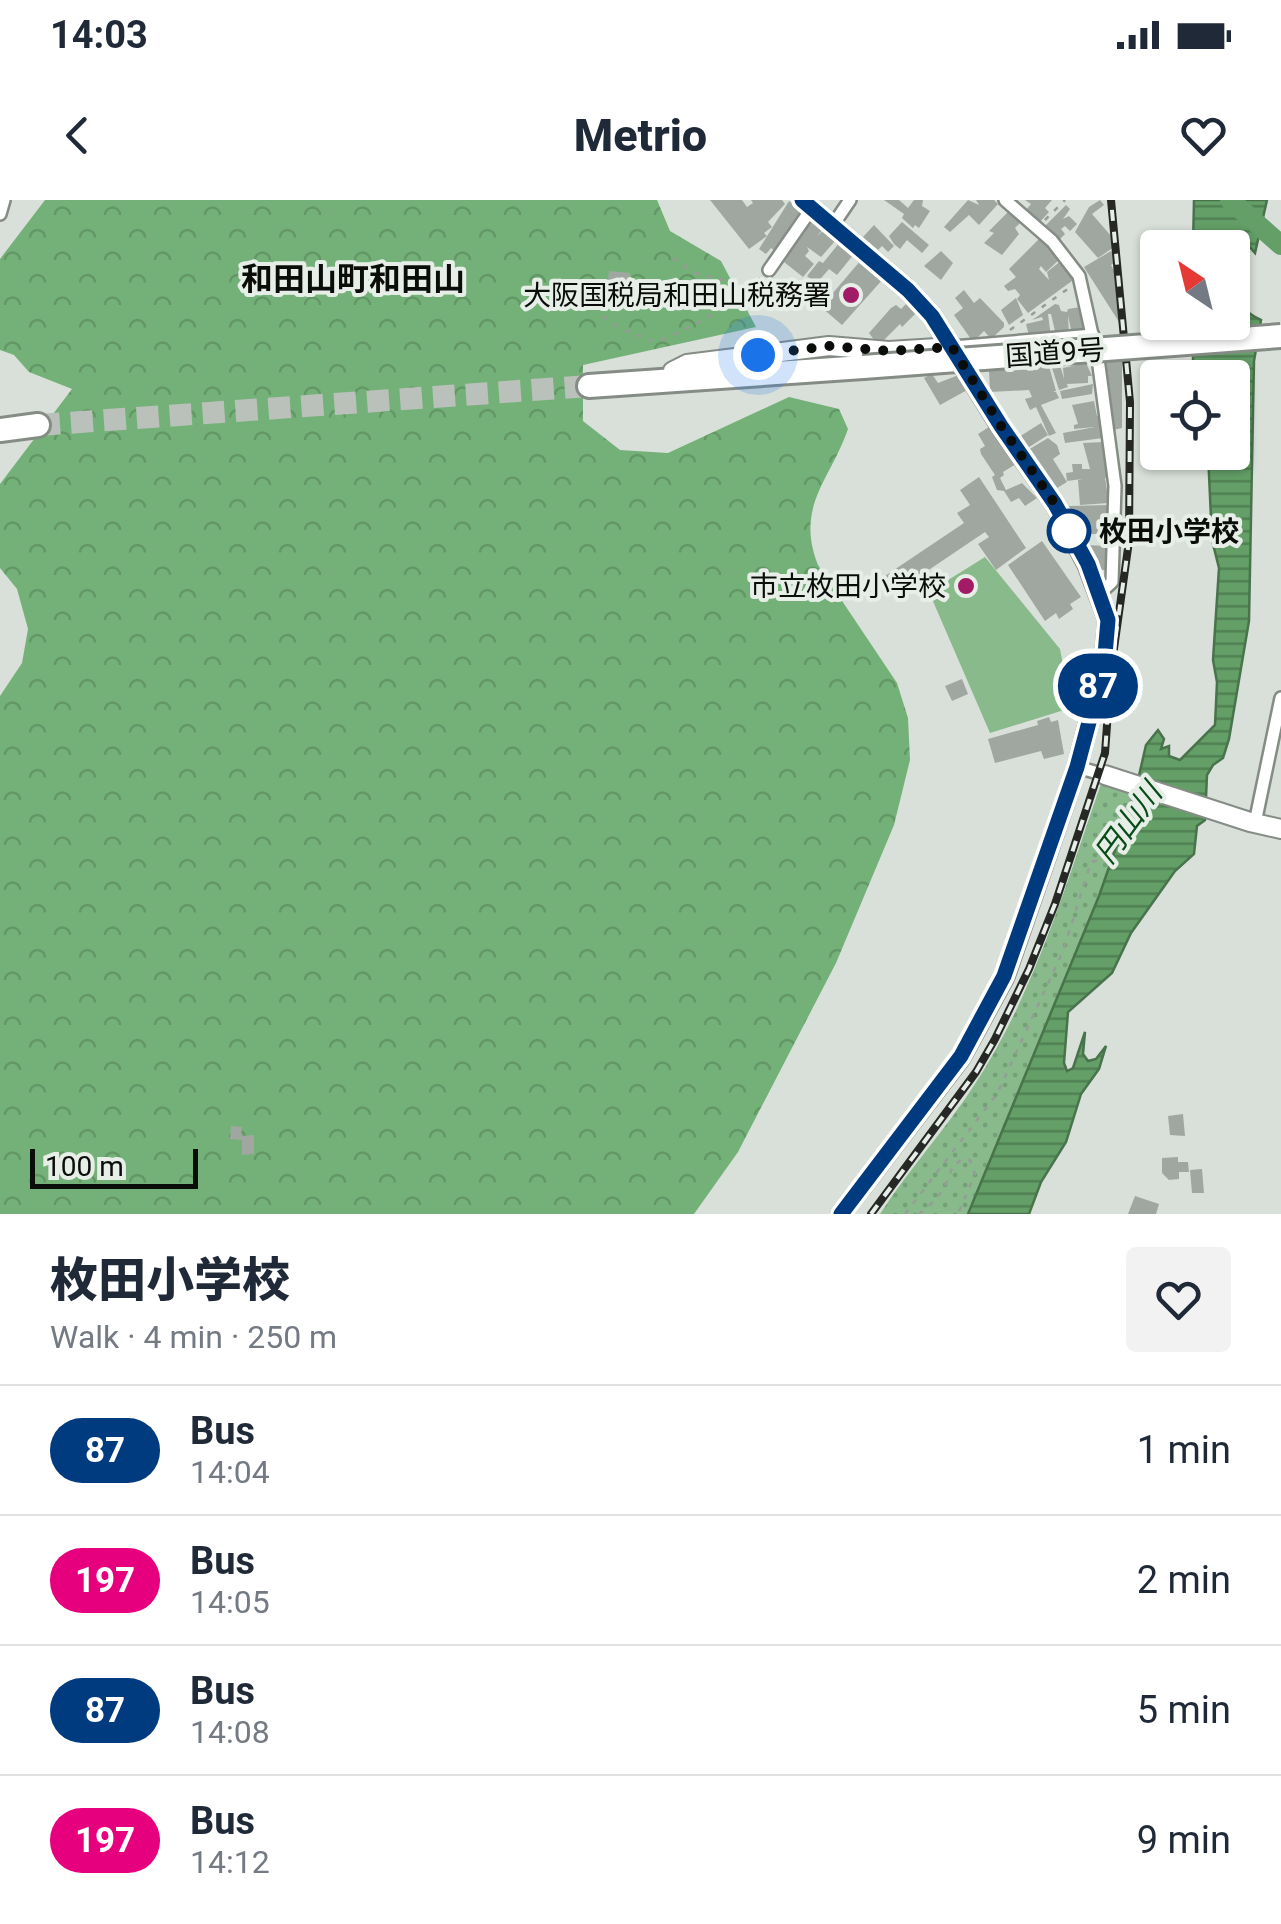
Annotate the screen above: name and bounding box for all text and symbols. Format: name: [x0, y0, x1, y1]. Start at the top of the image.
text: 14:03: [50, 13, 148, 57]
icon: back: [50, 108, 105, 163]
icon: heart: [1176, 108, 1231, 163]
text: Metrio: [574, 109, 707, 162]
north arrow: [1140, 230, 1250, 340]
map controls: [1140, 230, 1250, 470]
district label: 和田山町和田山: [241, 260, 465, 298]
place label: 大阪国税局和田山税務署: [523, 279, 831, 312]
marker: 大阪国税局和田山税務署: [840, 284, 862, 306]
your location: [733, 330, 783, 380]
street label: 国道9号: [1004, 333, 1106, 373]
button: locate: [1140, 360, 1250, 470]
marker: 枚田小学校: [1048, 510, 1090, 552]
place label: 枚田小学校: [1099, 515, 1239, 548]
place label: 市立枚田小学校: [750, 570, 946, 603]
marker: 市立枚田小学校: [955, 575, 977, 597]
line badge: 87: [1053, 654, 1143, 718]
text: 87: [1078, 666, 1118, 707]
water label: 円山川: [1087, 774, 1170, 870]
scale bar: [30, 1144, 198, 1188]
text: 100 m: [45, 1150, 124, 1183]
button: heart: [1126, 1247, 1231, 1352]
text: 枚田小学校: [50, 1252, 290, 1309]
text: Walk · 4 min · 250 m: [50, 1318, 337, 1356]
text: Bus: [190, 1409, 255, 1453]
text: 1 min: [1137, 1428, 1231, 1472]
text: 87: [85, 1430, 125, 1471]
text: 14:04: [190, 1453, 270, 1491]
text: Bus: [190, 1539, 255, 1583]
text: 2 min: [1137, 1558, 1231, 1602]
text: 197: [75, 1560, 135, 1601]
text: 14:05: [190, 1583, 270, 1621]
text: Bus: [190, 1669, 255, 1713]
text: 5 min: [1137, 1688, 1231, 1732]
text: 87: [85, 1690, 125, 1731]
text: 14:08: [190, 1713, 270, 1751]
text: Bus: [190, 1799, 255, 1843]
text: 9 min: [1137, 1818, 1231, 1862]
text: 197: [75, 1820, 135, 1861]
text: 14:12: [190, 1843, 270, 1881]

